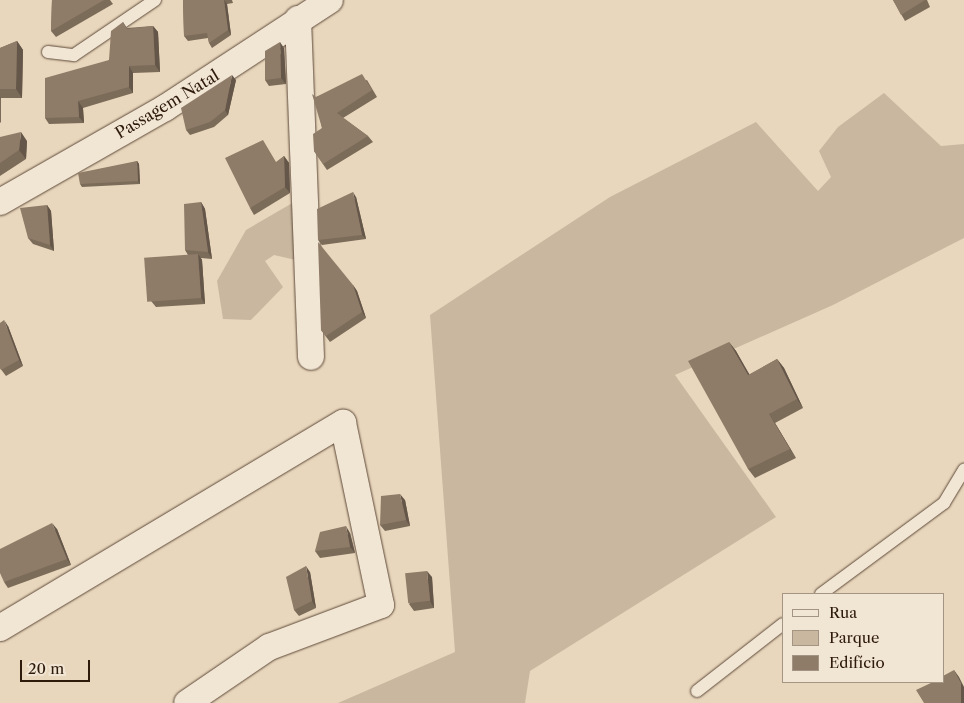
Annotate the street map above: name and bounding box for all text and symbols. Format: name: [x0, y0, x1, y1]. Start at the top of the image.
street label: Passagem Natal: [112, 65, 222, 143]
legend: [782, 593, 944, 683]
text: Rua: [829, 603, 857, 622]
text: Parque: [829, 628, 879, 647]
scale bar: [22, 650, 92, 682]
text: Edifício: [829, 653, 885, 672]
text: 20 m: [28, 659, 64, 678]

